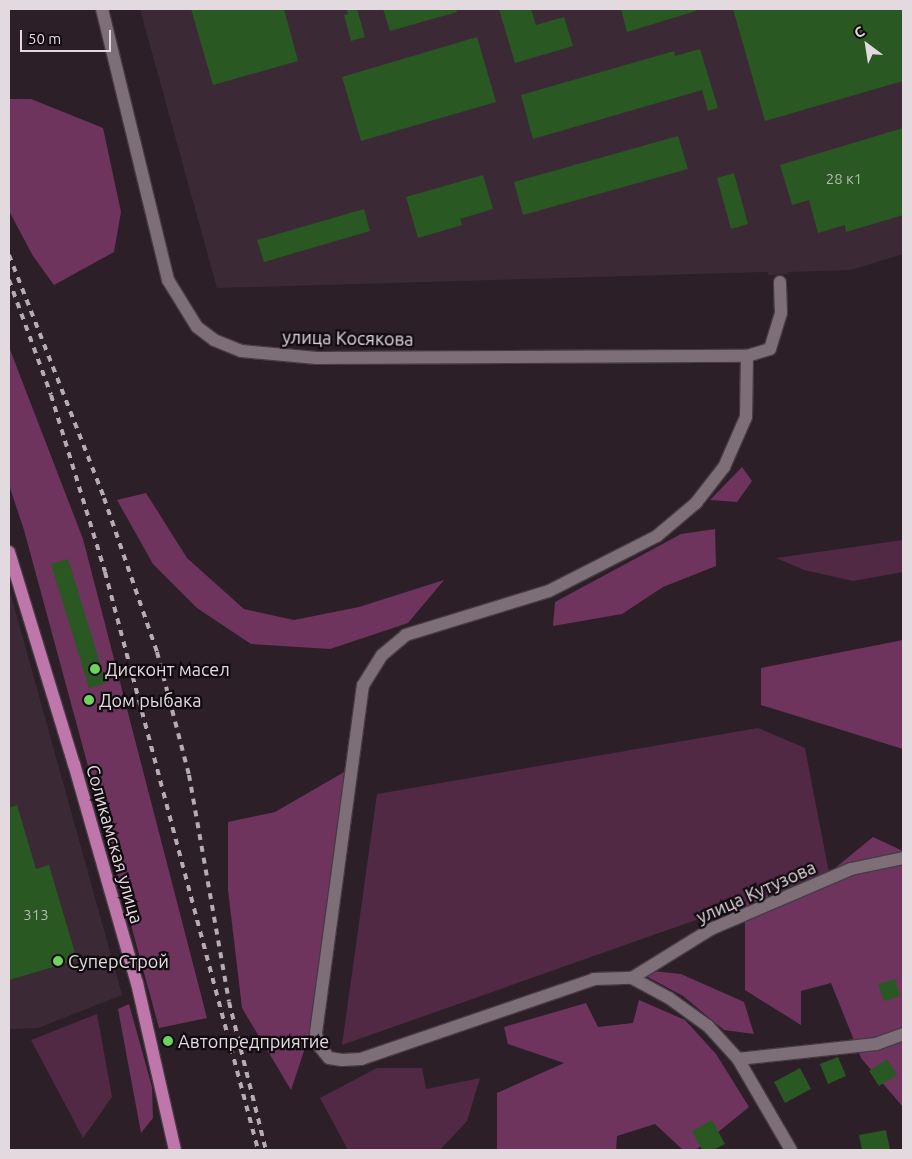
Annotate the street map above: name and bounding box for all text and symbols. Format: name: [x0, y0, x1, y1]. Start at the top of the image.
scale bar: [22, 20, 114, 52]
north arrow: [842, 20, 892, 70]
text: С: [851, 23, 867, 41]
text: 50 m: [28, 30, 61, 47]
house number: 28 к1: [826, 170, 862, 188]
street label: улица Косякова: [282, 326, 414, 350]
place label: Дисконт масел: [105, 658, 230, 680]
marker: Дисконт масел: [89, 663, 101, 675]
place label: Дом рыбака: [99, 689, 201, 711]
marker: Дом рыбака: [83, 694, 95, 706]
street label: Соликамская улица: [82, 762, 148, 926]
street label: улица Кутузова: [693, 856, 819, 928]
house number: 313: [23, 906, 49, 924]
place label: СуперСтрой: [68, 950, 169, 972]
marker: СуперСтрой: [52, 955, 64, 967]
place label: Автопредприятие: [178, 1030, 329, 1052]
marker: Автопредприятие: [162, 1035, 174, 1047]

